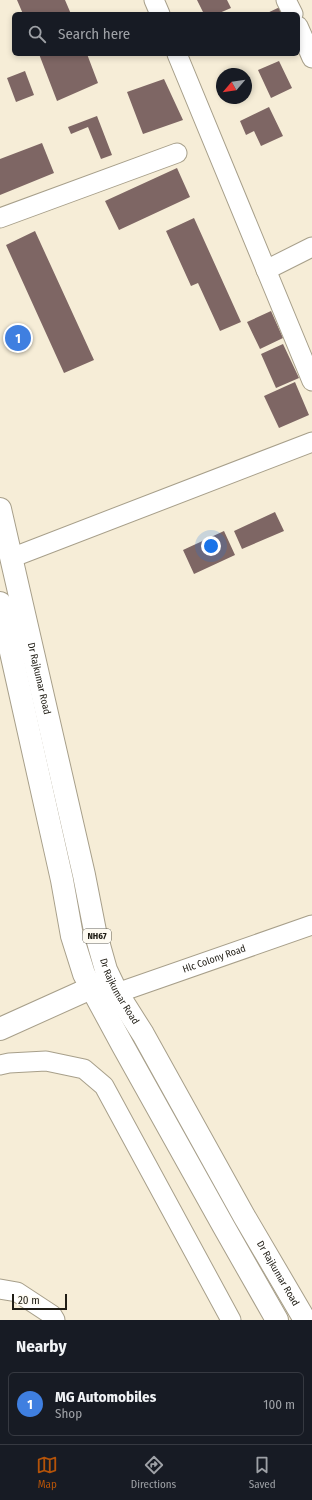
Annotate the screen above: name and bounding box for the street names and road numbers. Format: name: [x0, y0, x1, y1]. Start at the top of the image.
street label: Dr Rajkumar Road: [25, 641, 53, 716]
road number: NH67: [83, 929, 111, 943]
street label: Hlc Colony Road: [181, 943, 247, 976]
street label: Dr Rajkumar Road: [97, 957, 141, 1027]
street label: Dr Rajkumar Road: [254, 1239, 301, 1308]

